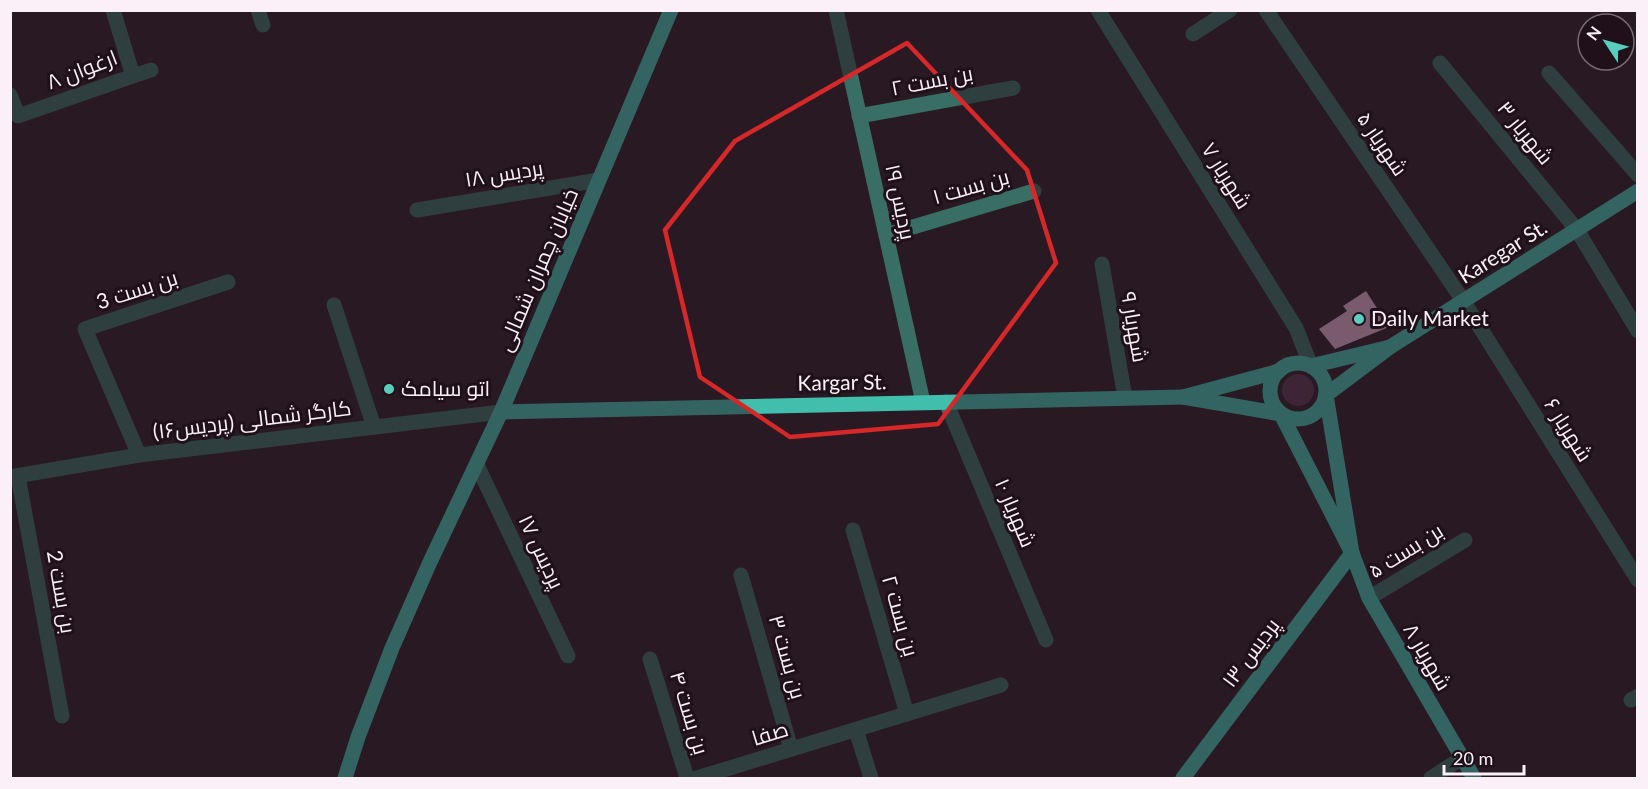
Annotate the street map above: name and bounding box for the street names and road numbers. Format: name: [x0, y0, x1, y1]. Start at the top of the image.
street label: ارغوان ۸: [42, 44, 121, 95]
street label: بن بست ۲: [889, 59, 975, 102]
street label: شهریار ۳: [1491, 95, 1559, 170]
street label: شهریار ۵: [1351, 106, 1414, 181]
street label: شهریار ۷: [1196, 137, 1257, 214]
street label: پردیس ۱۸: [463, 154, 545, 194]
street label: پردیس ۱۹: [878, 162, 922, 243]
street label: بن بست ۱: [929, 163, 1012, 210]
street label: خیابان چمران شمالی: [491, 184, 585, 356]
street label: Karegar St.: [1453, 214, 1551, 288]
street label: بن بست 3: [93, 264, 181, 315]
street label: شهریار ۹: [1115, 290, 1154, 364]
street label: Kargar St.: [797, 368, 887, 395]
street label: شهریار ۶: [1538, 393, 1598, 467]
street label: کارگر شمالی (پردیس۱۶): [151, 394, 353, 446]
street label: شهریار ۱۰: [989, 474, 1042, 551]
street label: پردیس ۱۷: [512, 510, 571, 594]
street label: بن بست ۵: [1363, 517, 1448, 584]
street label: بن بست 2: [41, 548, 82, 636]
street label: بن بست ۲: [876, 572, 925, 659]
street label: بن بست ۳: [763, 612, 812, 702]
street label: پردیس ۱۳: [1216, 612, 1286, 693]
street label: شهریار ۸: [1397, 618, 1457, 695]
street label: بن بست ۴: [664, 668, 715, 758]
street label: صفا: [748, 715, 791, 750]

